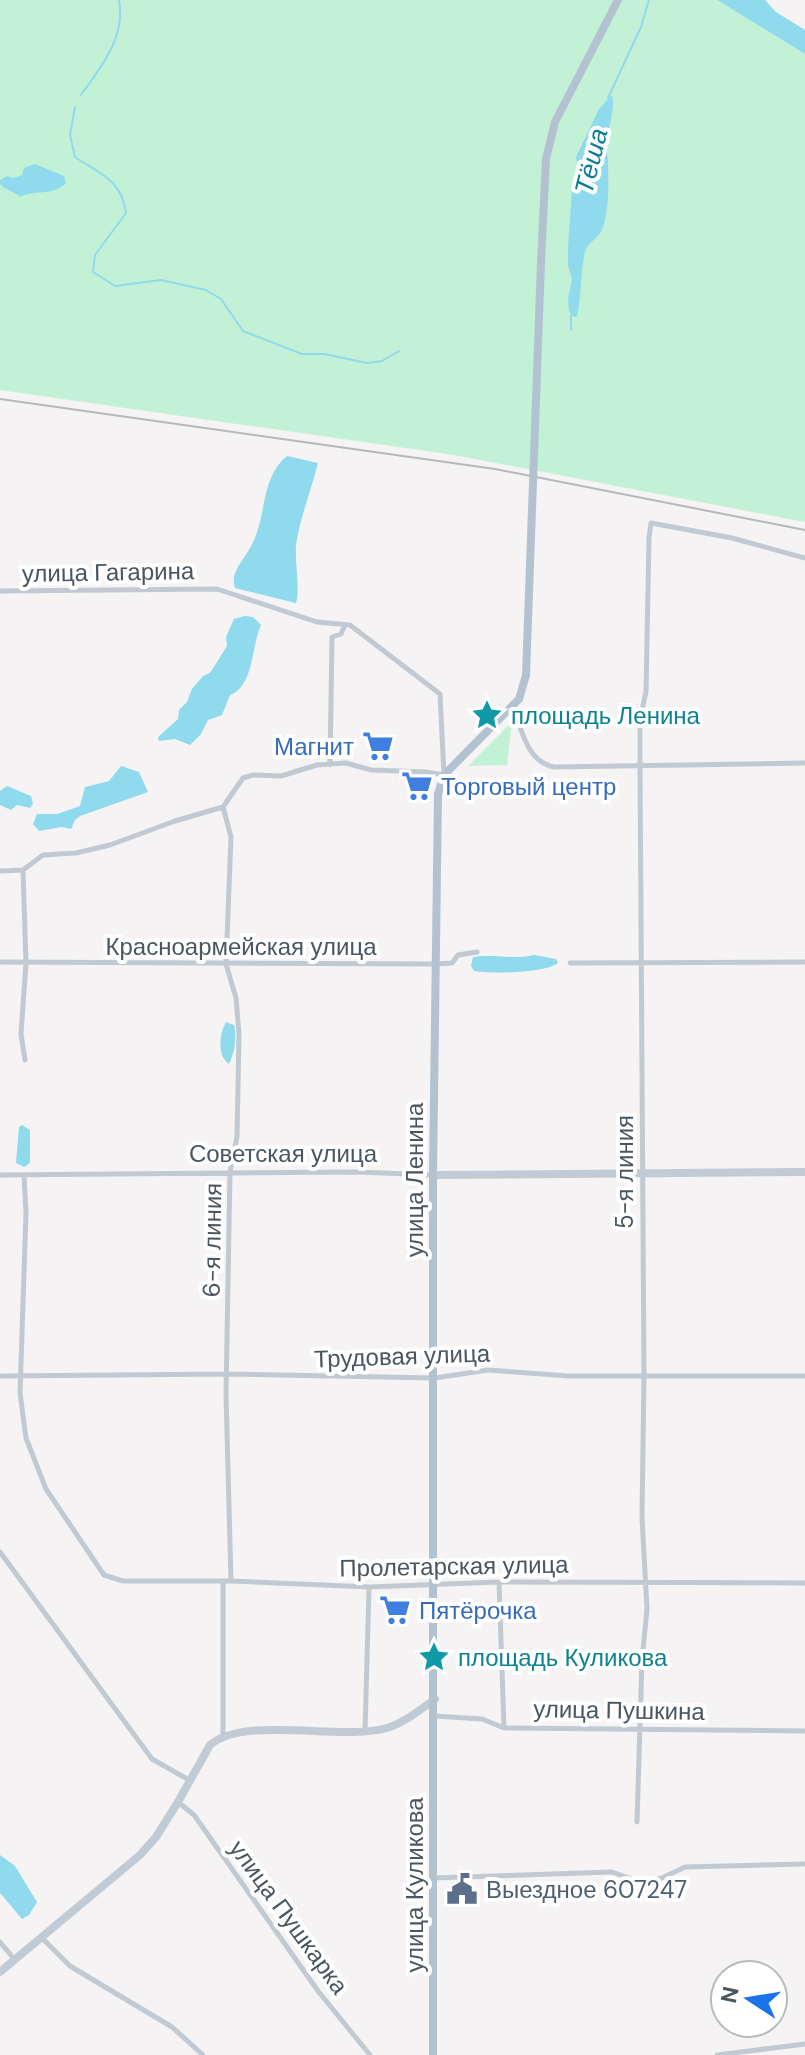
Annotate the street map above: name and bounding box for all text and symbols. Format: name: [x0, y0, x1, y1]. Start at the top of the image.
water label: Тёша: [566, 125, 616, 197]
street label: улица Гагарина: [22, 555, 195, 589]
place icon: площадь Ленина: [470, 698, 504, 732]
place label: площадь Ленина: [511, 700, 701, 731]
supermarket icon: Магнит: [361, 729, 395, 763]
place label: Магнит: [274, 731, 354, 762]
supermarket icon: Торговый центр: [400, 769, 434, 803]
place label: Торговый центр: [441, 771, 616, 802]
street label: Красноармейская улица: [106, 931, 377, 962]
street label: улица Ленина: [399, 1102, 430, 1257]
street label: 5-я линия: [609, 1115, 640, 1229]
street label: Советская улица: [189, 1138, 378, 1169]
street label: 6-я линия: [196, 1182, 228, 1298]
street label: Трудовая улица: [313, 1337, 491, 1375]
street label: Пролетарская улица: [339, 1548, 569, 1583]
supermarket icon: Пятёрочка: [378, 1593, 412, 1627]
place label: Пятёрочка: [419, 1595, 537, 1626]
place icon: площадь Куликова: [417, 1640, 451, 1674]
place label: площадь Куликова: [458, 1642, 668, 1673]
street label: улица Пушкина: [533, 1693, 706, 1727]
street label: улица Куликова: [399, 1797, 430, 1973]
street label: улица Пушкарка: [223, 1834, 356, 2001]
public building icon: Выездное 607247: [445, 1872, 479, 1906]
place label: Выездное 607247: [486, 1874, 687, 1905]
north arrow: [709, 1959, 789, 2039]
text: N: [714, 1984, 746, 2006]

